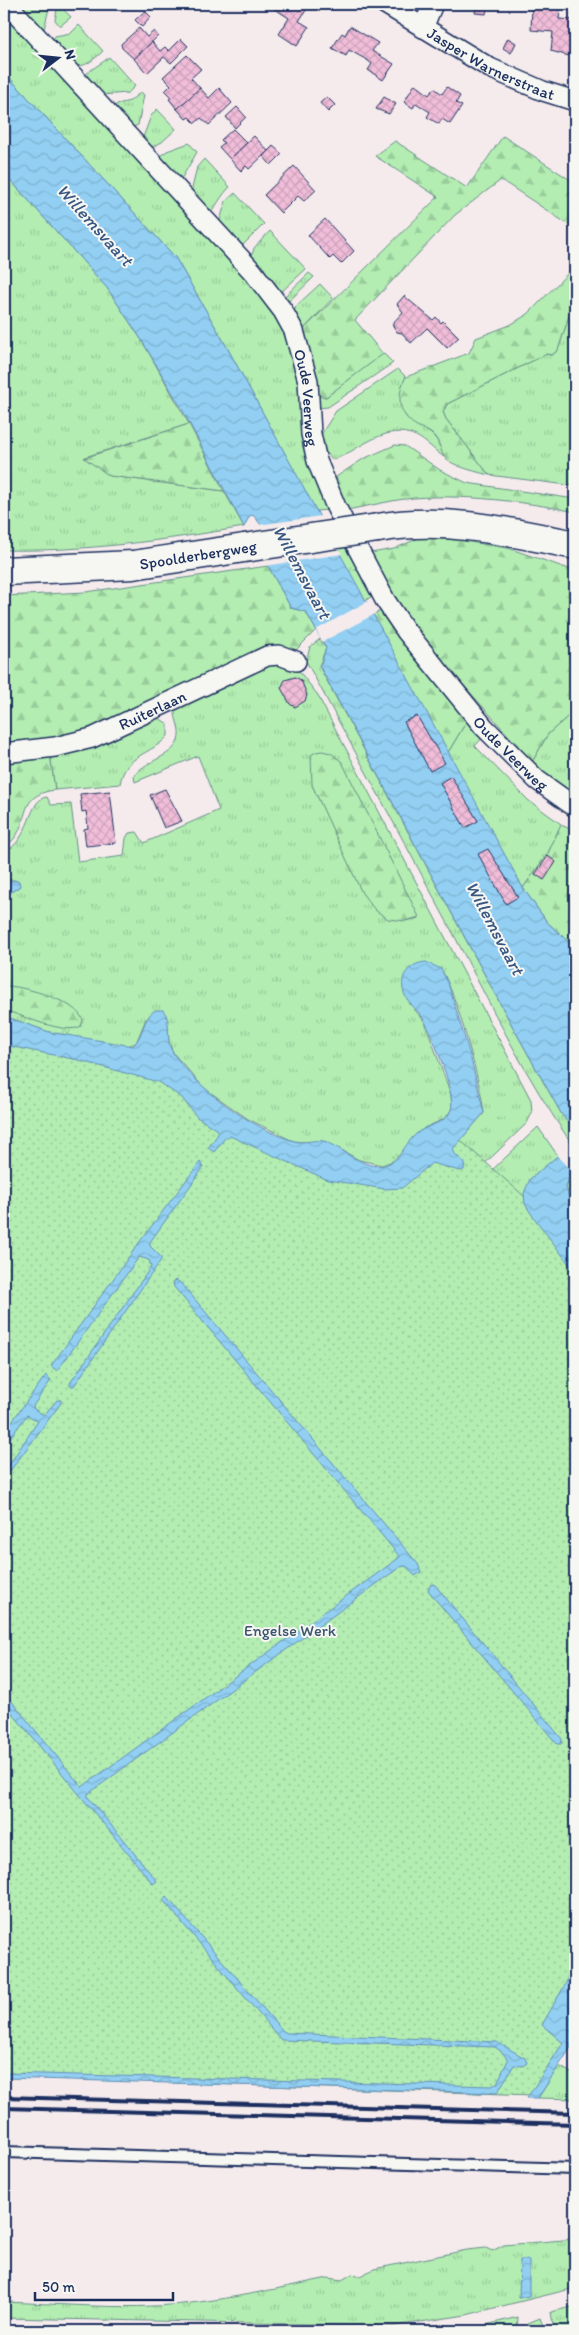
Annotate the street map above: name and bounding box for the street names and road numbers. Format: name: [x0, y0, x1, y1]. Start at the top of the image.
street label: Jasper Warnerstraat: [424, 23, 557, 104]
street label: Oude Veerweg: [290, 347, 323, 449]
street label: Spoolderbergweg: [138, 536, 259, 574]
street label: Ruiterlaan: [116, 686, 189, 734]
street label: Oude Veerweg: [469, 712, 553, 795]

